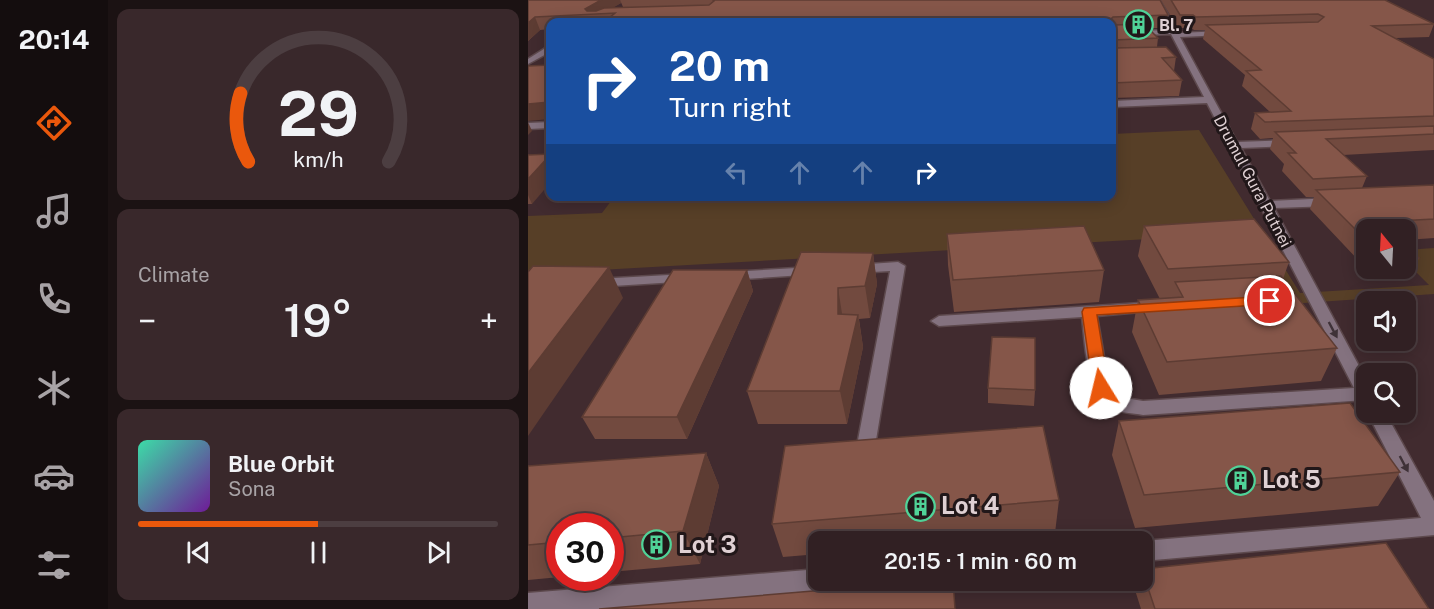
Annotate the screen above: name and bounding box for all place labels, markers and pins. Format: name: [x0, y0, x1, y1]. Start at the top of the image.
building icon: Bl. 7: [1122, 9, 1154, 41]
place label: Bl. 7: [1159, 16, 1193, 35]
pin: [1244, 275, 1295, 326]
building icon: Lot 5: [1225, 464, 1257, 496]
place label: Lot 5: [1262, 465, 1321, 493]
building icon: Lot 4: [904, 490, 936, 522]
place label: Lot 4: [941, 491, 999, 519]
building icon: Lot 3: [641, 529, 673, 561]
place label: Lot 3: [678, 530, 736, 558]

